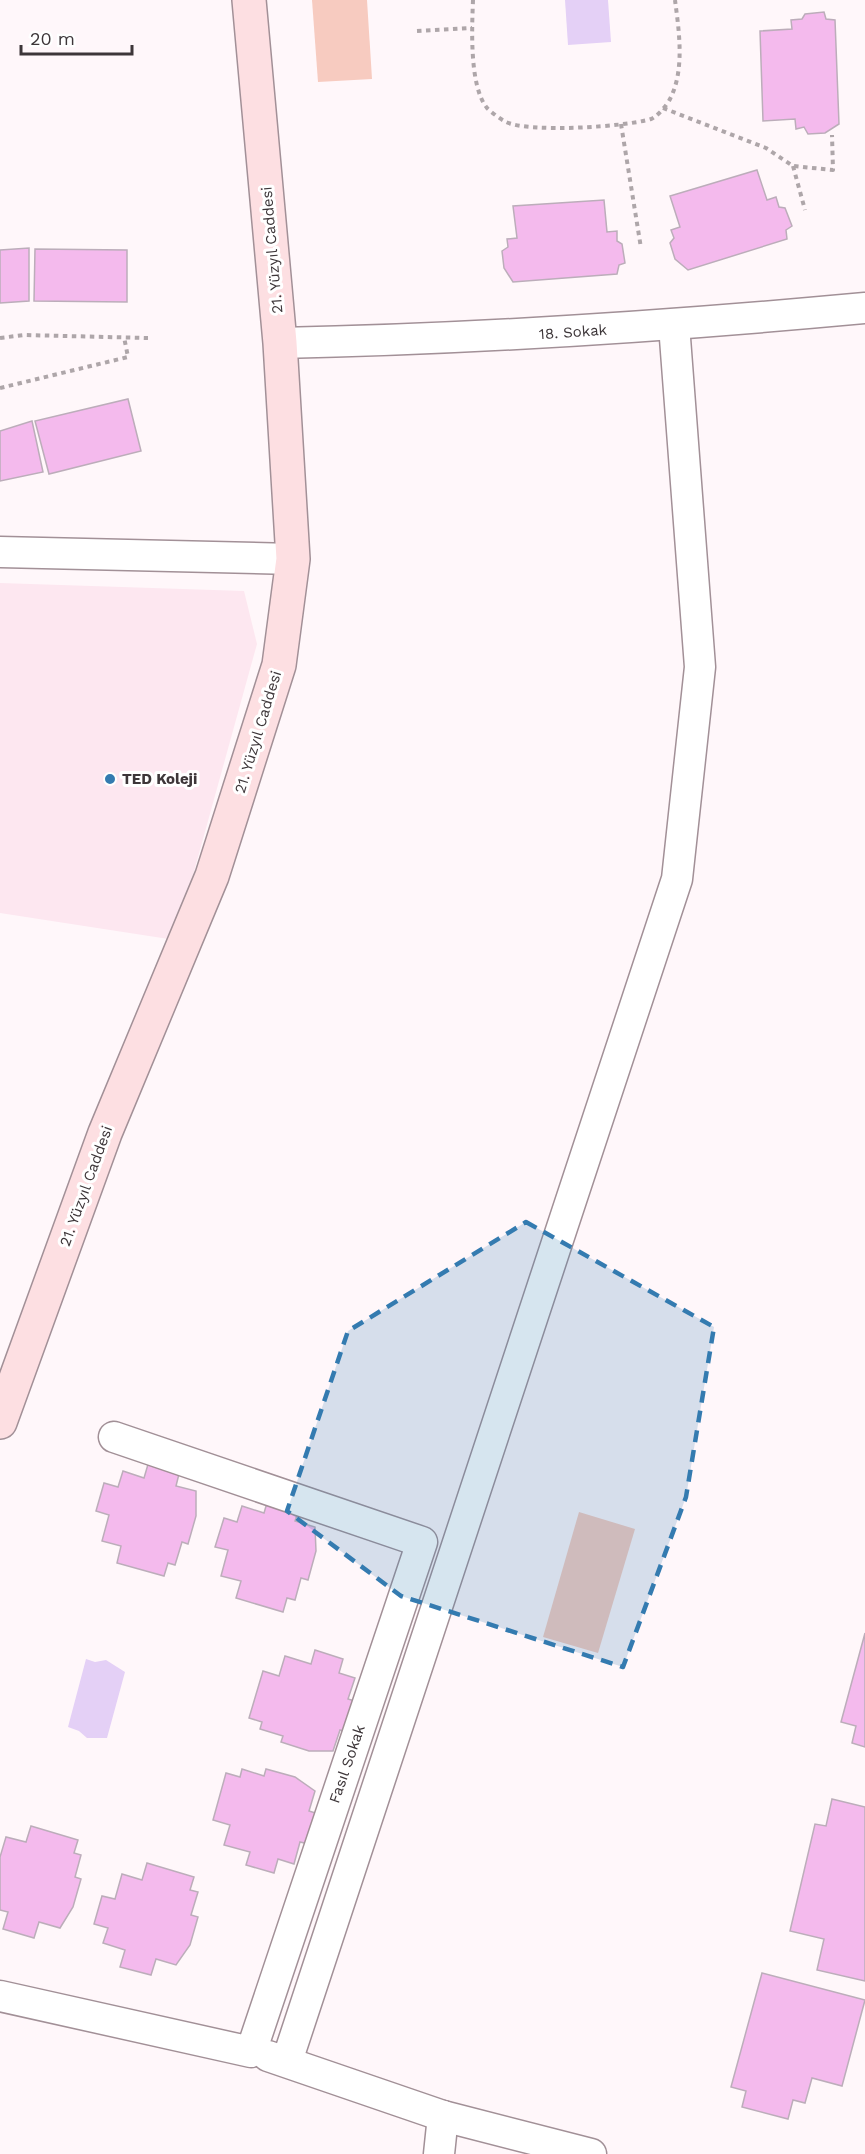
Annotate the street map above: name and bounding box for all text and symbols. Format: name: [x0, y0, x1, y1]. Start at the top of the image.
scale bar: [21, 18, 132, 56]
text: 20 m: [30, 28, 75, 49]
street label: 21. Yüzyıl Caddesi: [257, 186, 287, 314]
street label: 18. Sokak: [538, 321, 608, 343]
street label: 21. Yüzyıl Caddesi: [231, 669, 285, 795]
place label: TED Koleji: [122, 770, 197, 788]
marker: TED Koleji: [103, 772, 117, 786]
street label: 21. Yüzyıl Caddesi: [56, 1123, 116, 1249]
street label: Fasıl Sokak: [325, 1722, 369, 1806]

